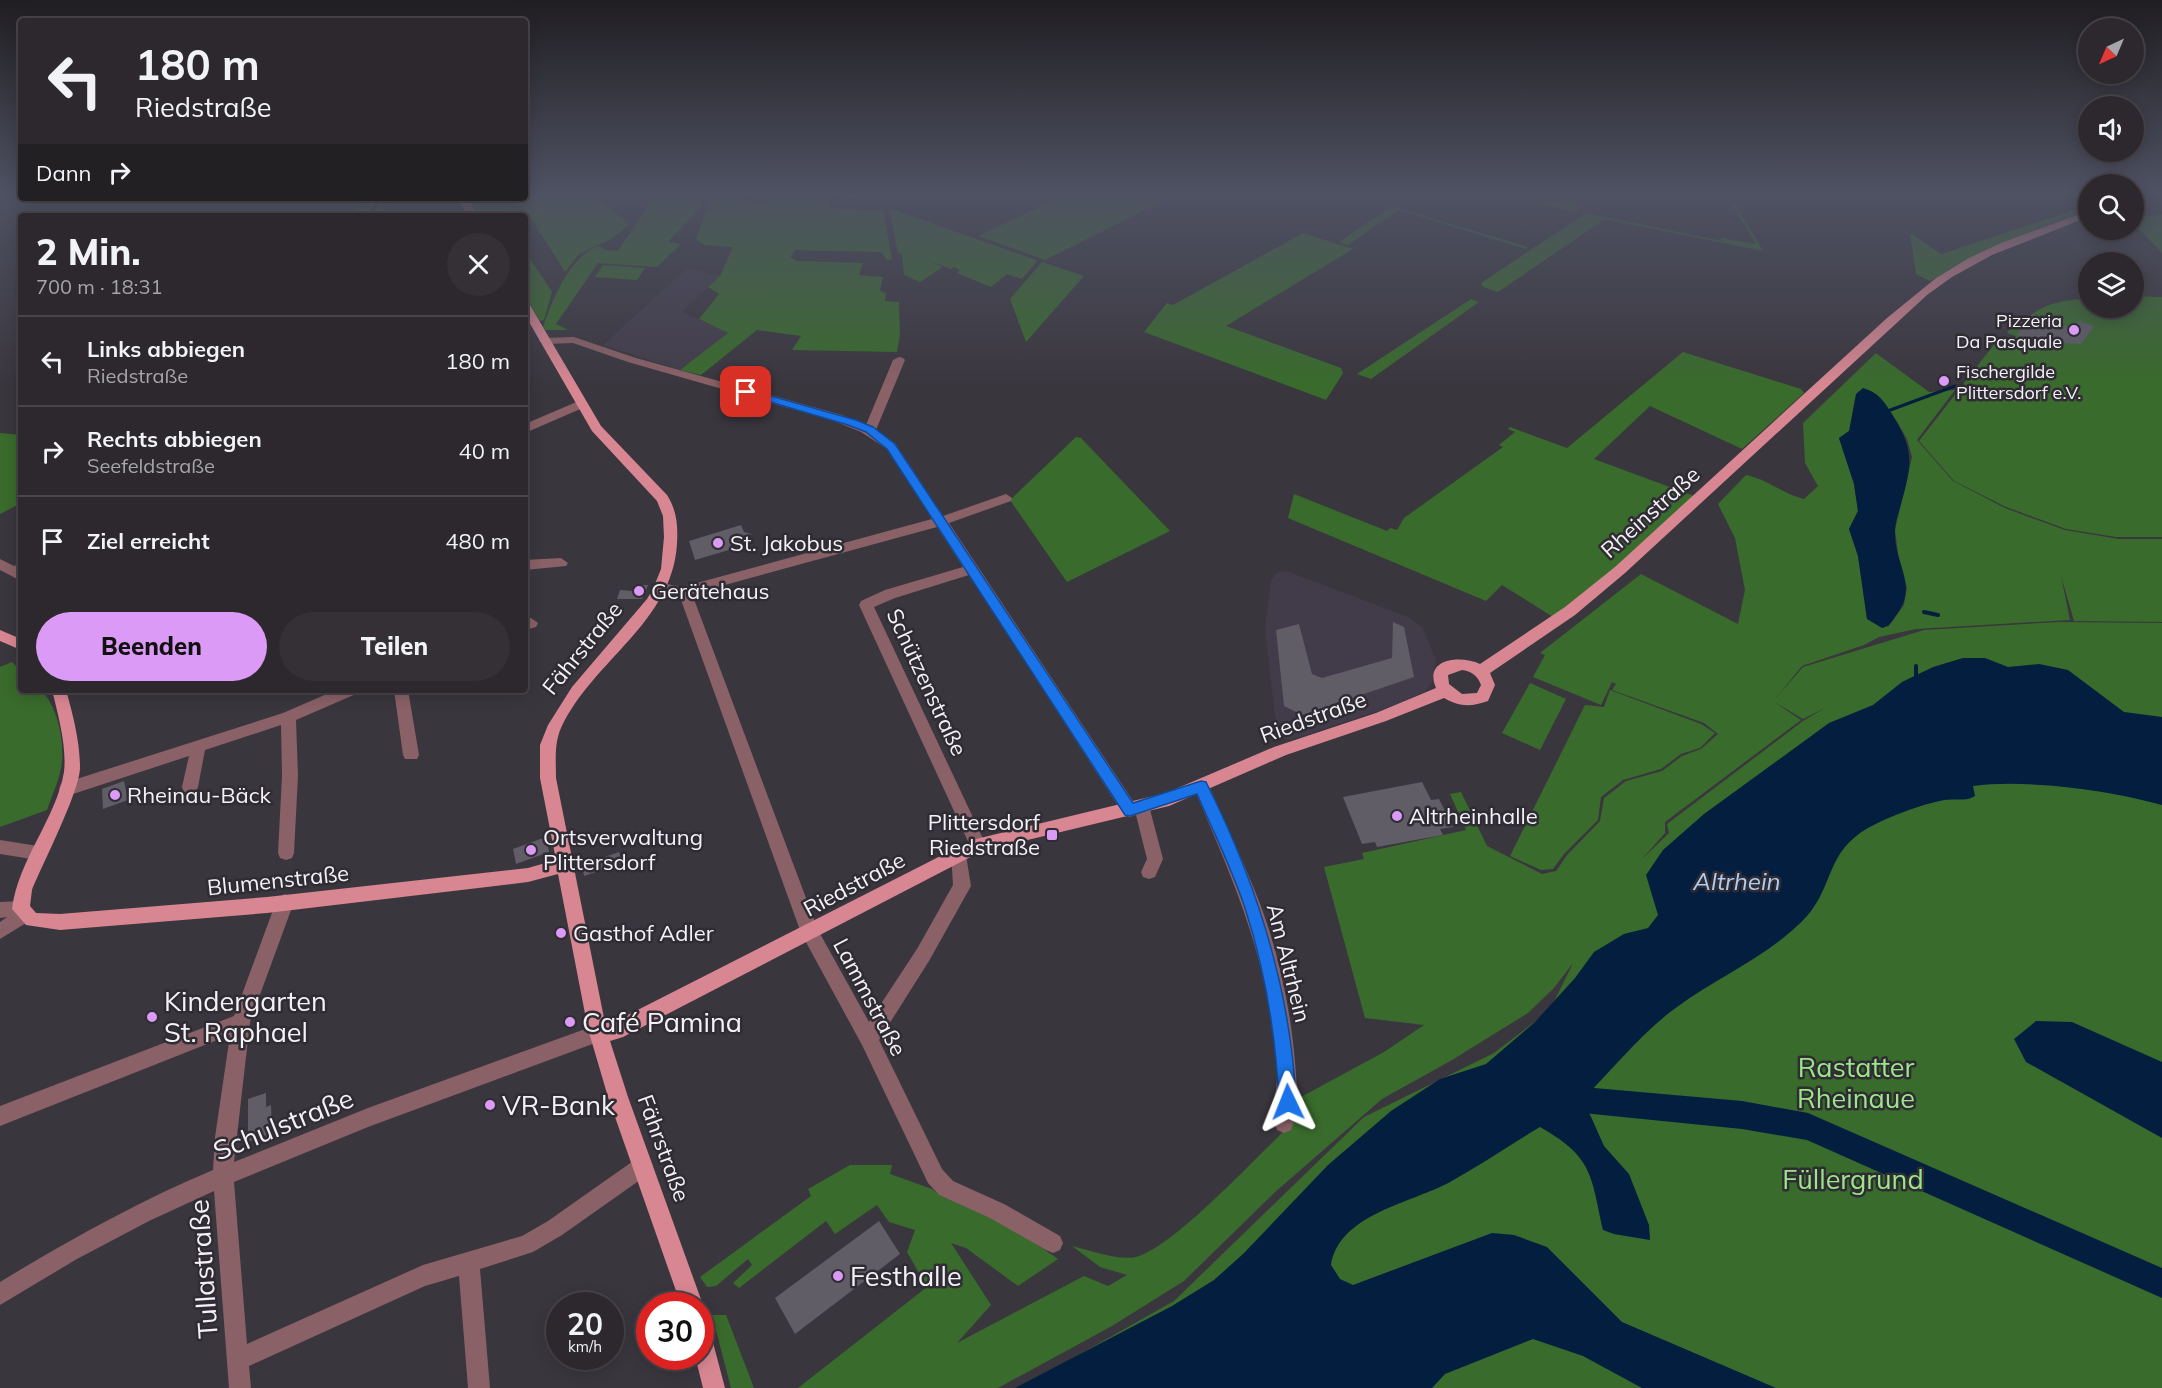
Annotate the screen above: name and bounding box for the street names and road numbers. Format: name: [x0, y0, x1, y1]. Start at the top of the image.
street label: Rheinstraße: [1595, 460, 1705, 564]
street label: Fährstraße: [536, 596, 628, 700]
street label: Schützenstraße: [881, 604, 973, 760]
street label: Riedstraße: [1256, 685, 1370, 749]
street label: Riedstraße: [798, 846, 910, 922]
street label: Blumenstraße: [206, 859, 350, 901]
street label: Am Altrhein: [1261, 901, 1317, 1025]
street label: Lammstraße: [827, 933, 913, 1061]
street label: Schulstraße: [208, 1080, 358, 1168]
street label: Fährstraße: [632, 1091, 696, 1205]
street label: Tullastraße: [181, 1198, 225, 1340]

